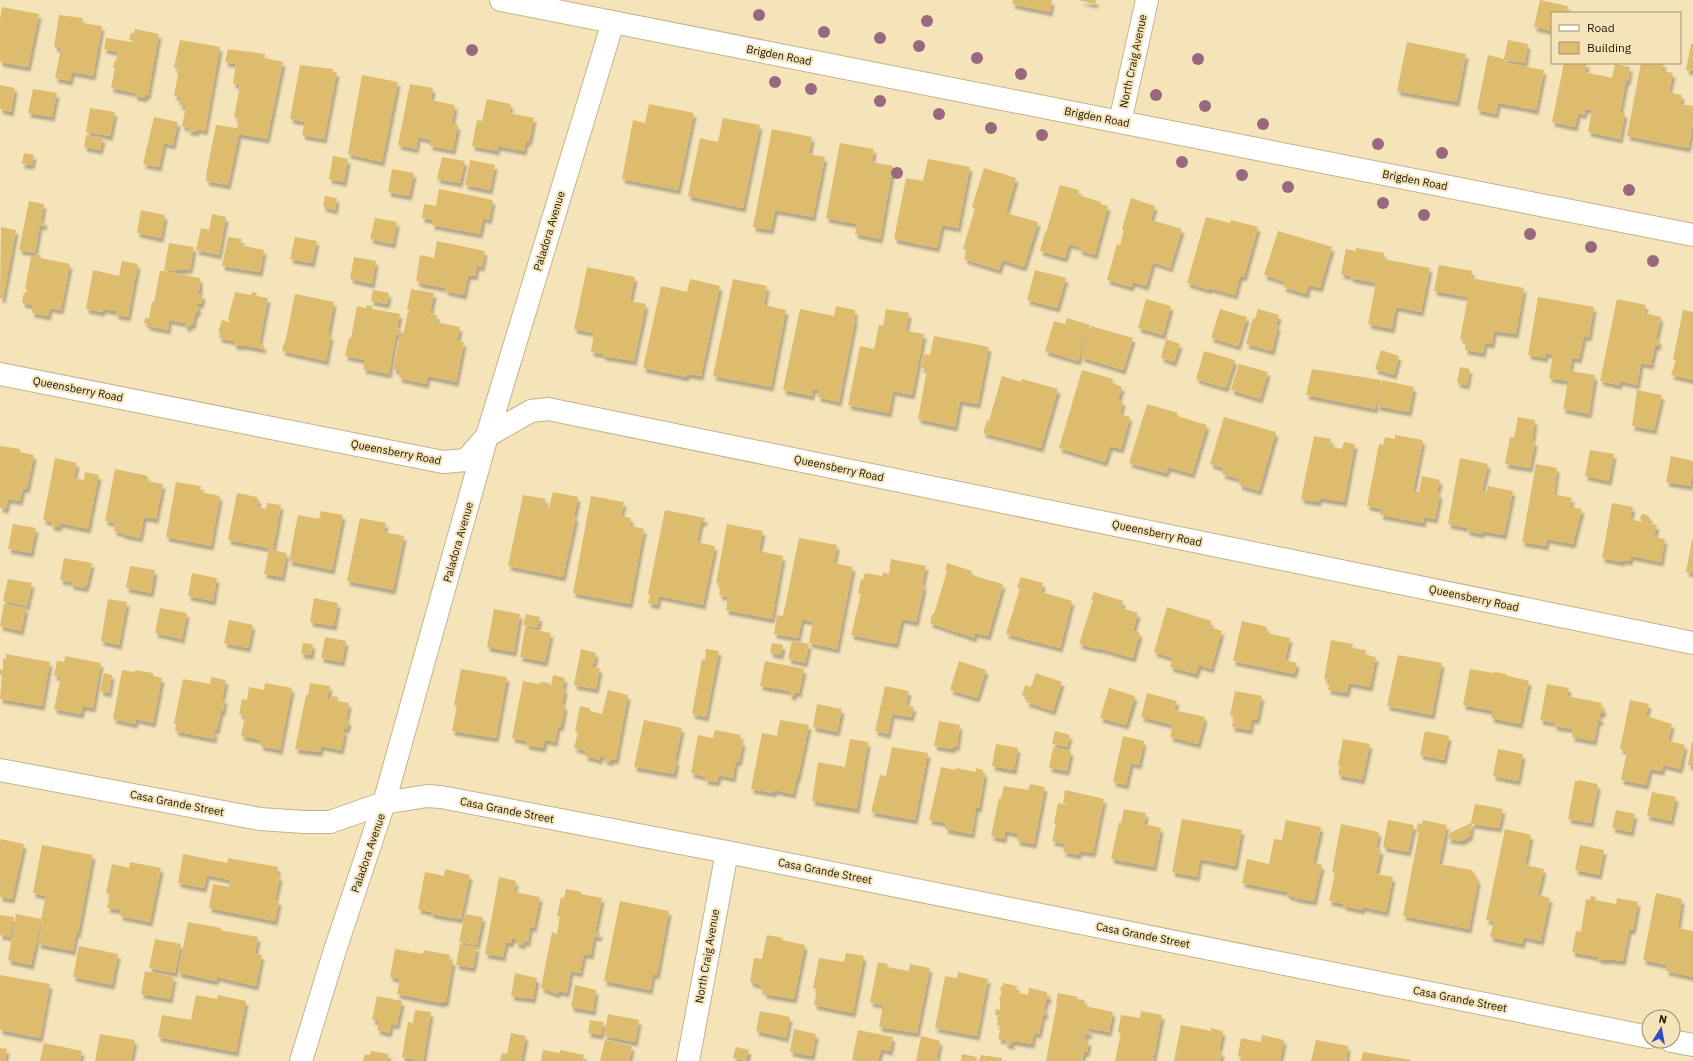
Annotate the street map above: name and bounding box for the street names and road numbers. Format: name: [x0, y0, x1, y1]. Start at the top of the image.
street label: North Craig Avenue: [1116, 13, 1150, 109]
street label: Brigden Road: [745, 42, 813, 68]
street label: Brigden Road: [1063, 104, 1131, 130]
street label: Brigden Road: [1381, 167, 1449, 193]
street label: Paladora Avenue: [530, 189, 568, 273]
street label: Queensberry Road: [32, 373, 124, 405]
street label: Queensberry Road: [350, 436, 442, 468]
street label: Queensberry Road: [793, 452, 885, 484]
street label: Paladora Avenue: [440, 500, 476, 584]
street label: Queensberry Road: [1111, 517, 1203, 549]
street label: Queensberry Road: [1428, 582, 1520, 614]
street label: Casa Grande Street: [129, 787, 225, 819]
street label: Casa Grande Street: [459, 794, 555, 826]
street label: Paladora Avenue: [348, 811, 388, 895]
street label: Casa Grande Street: [777, 855, 873, 887]
street label: North Craig Avenue: [692, 908, 722, 1004]
street label: Casa Grande Street: [1095, 919, 1191, 951]
street label: Casa Grande Street: [1412, 983, 1508, 1015]

